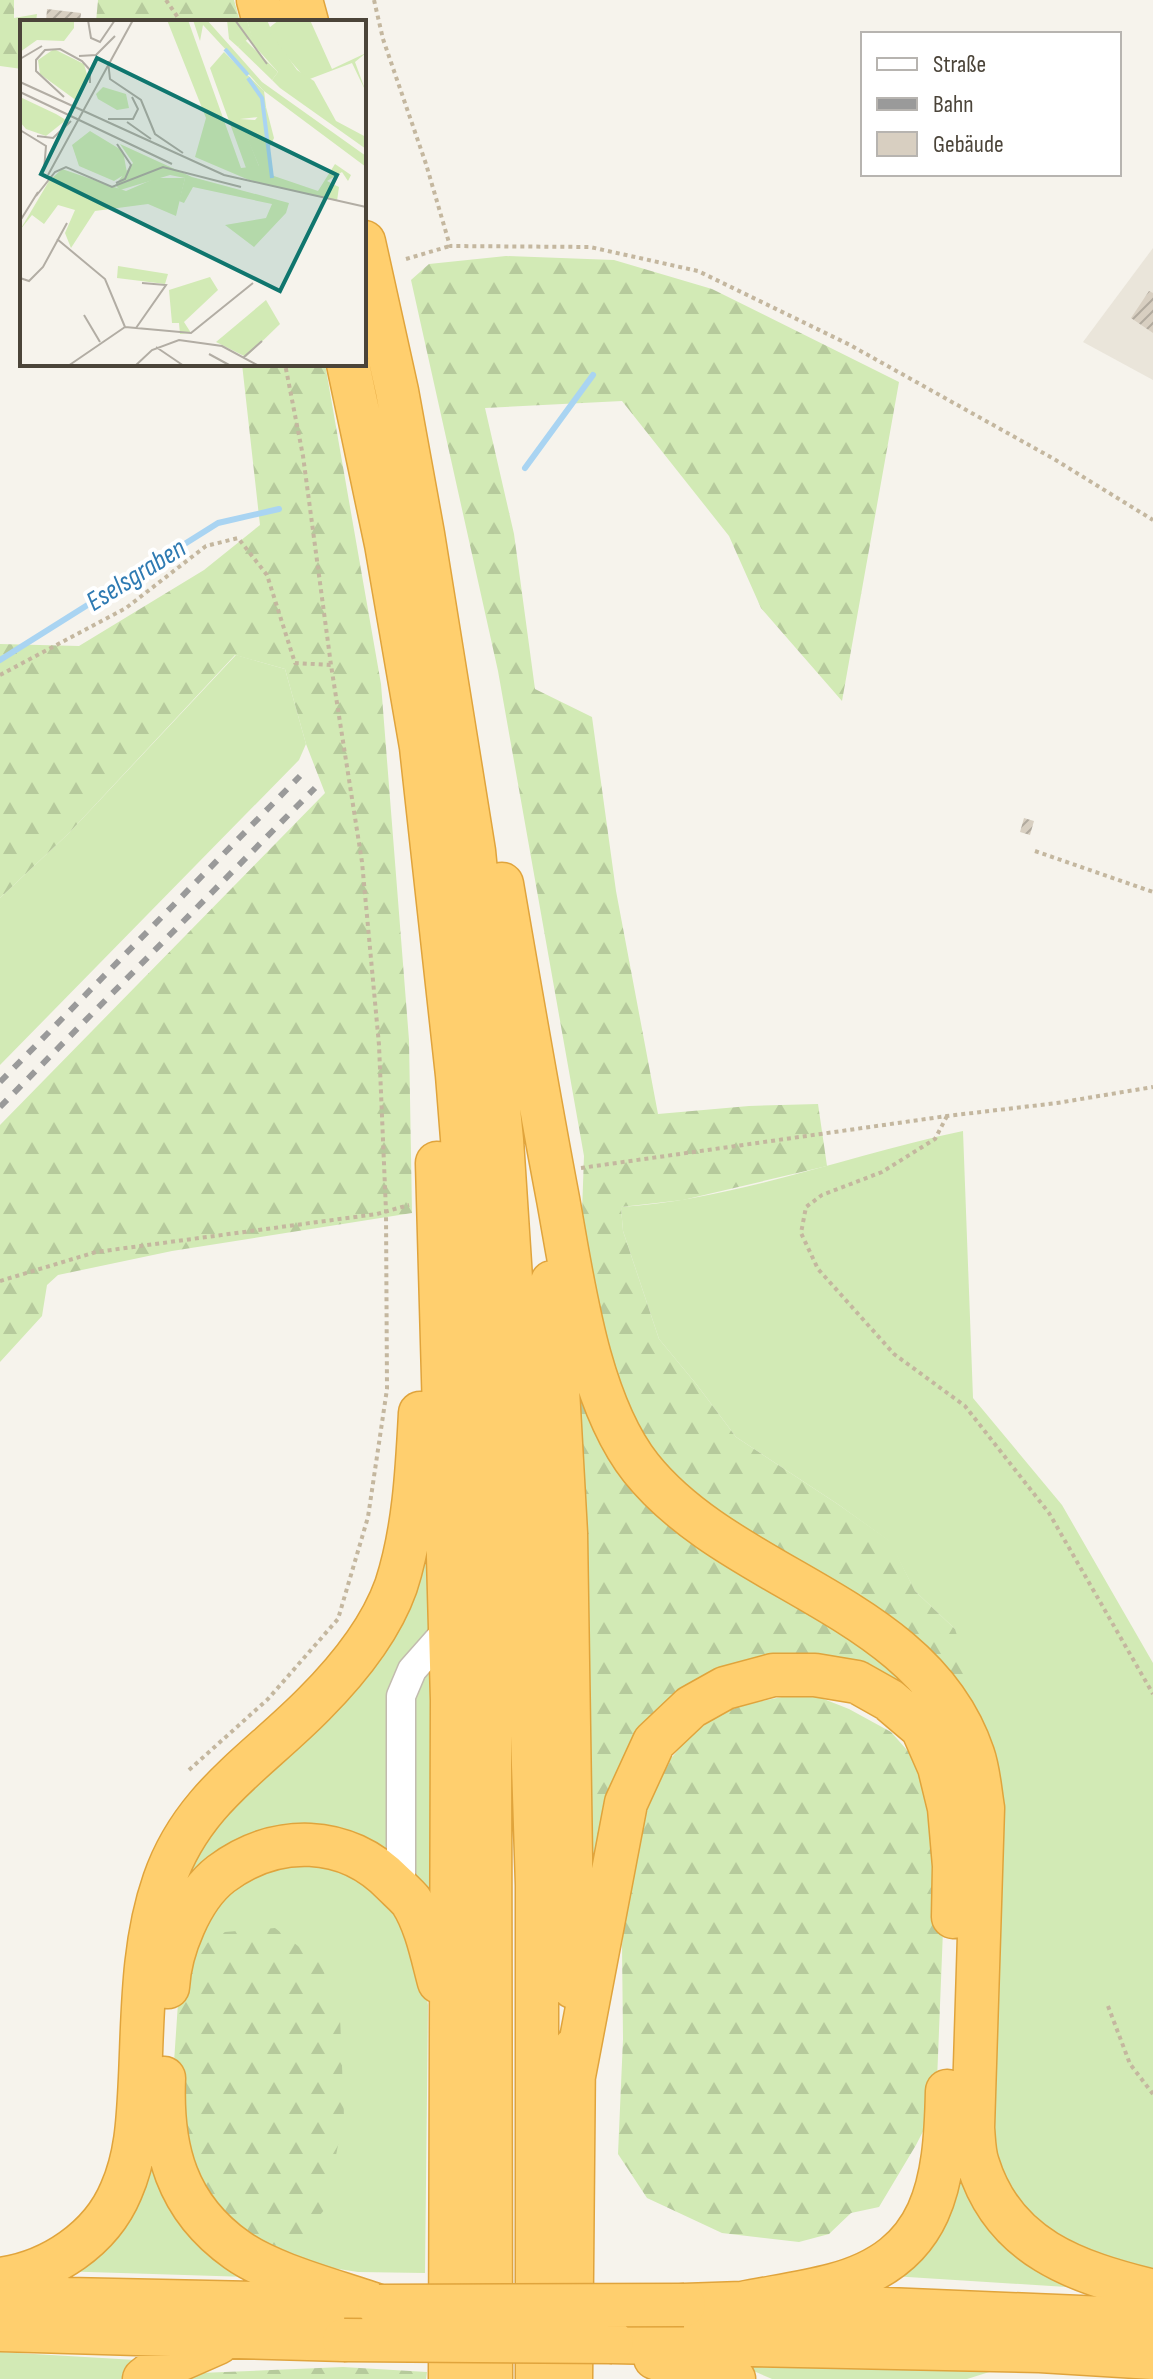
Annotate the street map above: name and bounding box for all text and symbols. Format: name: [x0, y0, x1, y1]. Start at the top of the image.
inset map: [20, 20, 366, 366]
legend: [861, 32, 1121, 176]
text: Straße: [933, 50, 986, 79]
text: Bahn: [933, 90, 974, 119]
text: Gebäude: [933, 130, 1004, 159]
water label: Eselsgraben: [80, 531, 192, 618]

